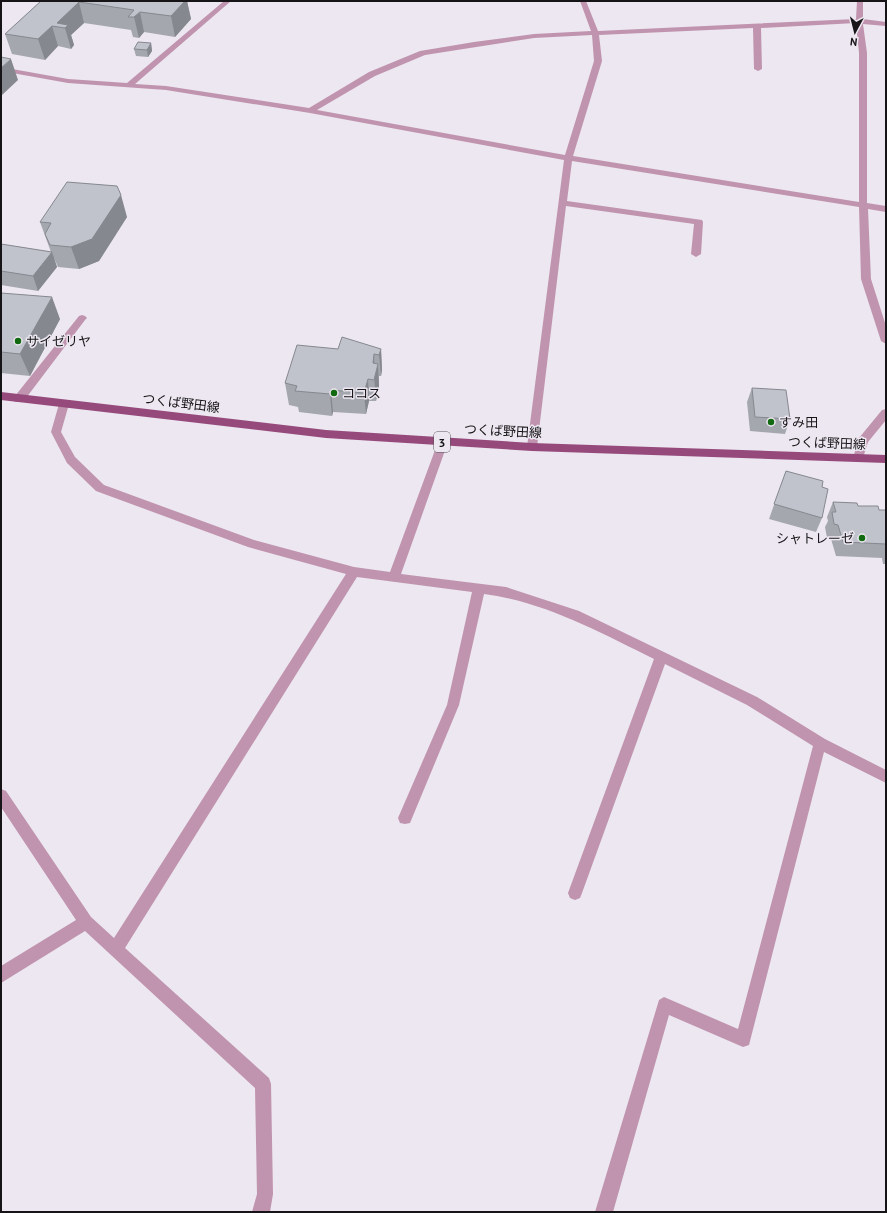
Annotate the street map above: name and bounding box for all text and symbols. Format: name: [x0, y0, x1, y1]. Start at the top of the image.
north arrow: [835, 12, 875, 52]
text: N: [849, 35, 858, 49]
place label: サイゼリヤ: [26, 333, 91, 350]
marker: サイゼリヤ: [13, 336, 23, 346]
place label: ココス: [342, 385, 381, 402]
marker: ココス: [329, 388, 339, 398]
street label: つくば野田線: [141, 390, 221, 416]
place label: すみ田: [779, 414, 818, 431]
marker: すみ田: [766, 417, 776, 427]
street label: つくば野田線: [464, 420, 542, 442]
road number: 3: [434, 432, 450, 452]
street label: つくば野田線: [788, 433, 866, 453]
place label: シャトレーゼ: [776, 530, 854, 547]
marker: シャトレーゼ: [857, 533, 867, 543]

